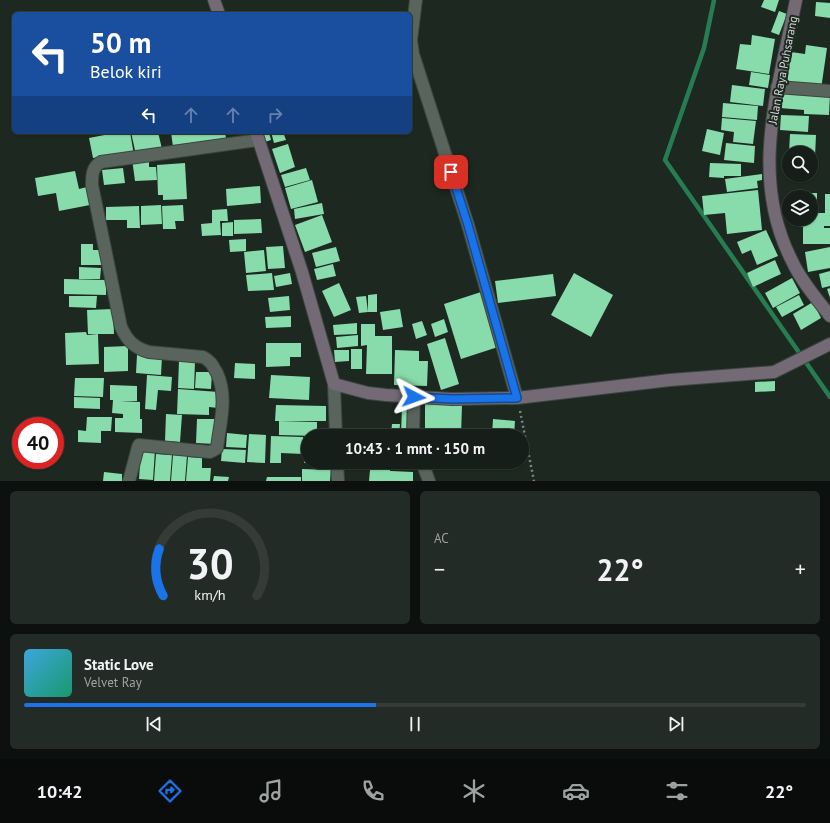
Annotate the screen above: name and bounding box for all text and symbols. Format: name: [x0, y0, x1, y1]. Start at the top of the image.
street label: Jalan Raya Puhsarang: [764, 15, 800, 126]
text: 50 m: [90, 24, 151, 61]
icon: left: [24, 28, 76, 80]
text: Belok kiri: [90, 60, 162, 83]
icon: left: [138, 104, 160, 126]
icon: ahead: [180, 104, 202, 126]
icon: ahead: [222, 104, 244, 126]
icon: right: [264, 104, 286, 126]
map controls: [782, 146, 818, 226]
button: search: [782, 146, 818, 182]
pin: [434, 155, 468, 189]
icon: arrive: [440, 161, 462, 183]
button: layers: [782, 190, 818, 226]
position arrow: [393, 376, 435, 418]
speed limit sign: 40: [12, 417, 64, 469]
text: 10:43 · 1 mnt · 150 m: [345, 439, 485, 458]
text: AC: [434, 530, 449, 547]
text: 30: [186, 536, 234, 589]
text: 22°: [596, 550, 644, 589]
text: −: [434, 555, 445, 583]
text: +: [795, 555, 806, 583]
text: km/h: [194, 584, 226, 603]
text: Static Love: [84, 655, 154, 674]
text: Velvet Ray: [84, 674, 142, 691]
icon: previous: [143, 713, 165, 735]
icon: pause: [404, 713, 426, 735]
icon: next: [665, 713, 687, 735]
icon: directions: [156, 777, 184, 805]
icon: music: [257, 777, 285, 805]
icon: phone: [359, 777, 387, 805]
icon: climate: [460, 777, 488, 805]
icon: car: [562, 777, 590, 805]
icon: filters: [663, 777, 691, 805]
text: 10:42: [37, 780, 82, 803]
text: 22°: [765, 780, 793, 803]

